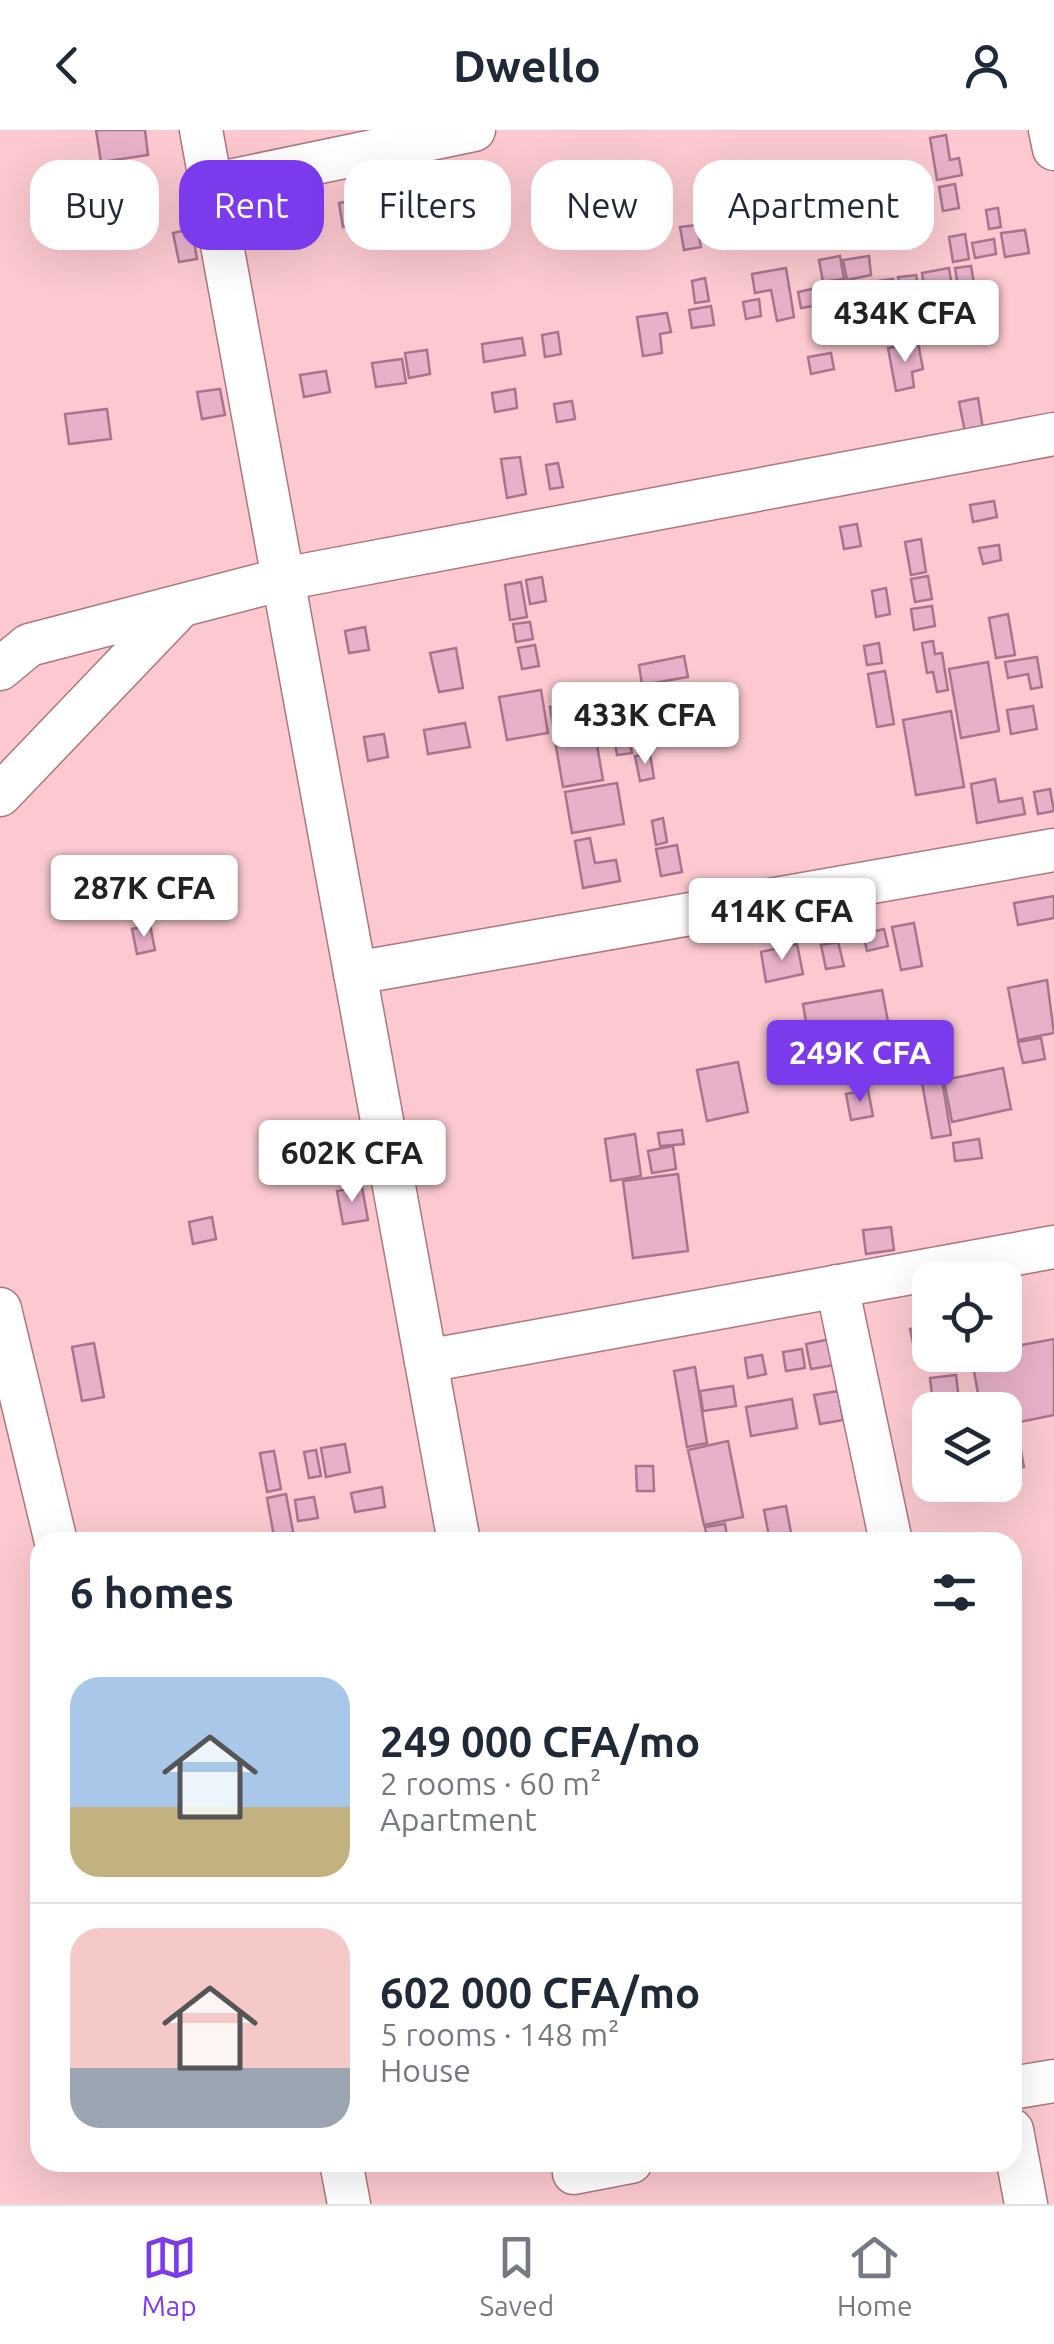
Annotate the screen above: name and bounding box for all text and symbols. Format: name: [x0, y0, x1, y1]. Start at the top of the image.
icon: back: [40, 38, 95, 93]
icon: person: [959, 38, 1014, 93]
text: Dwello: [453, 40, 601, 91]
chip: Buy: [30, 160, 159, 250]
chip: Rent: [179, 160, 324, 250]
chip: Filters: [344, 160, 511, 250]
chip: New: [531, 160, 673, 250]
chip: Apartment: [693, 160, 934, 250]
pin: 434K CFA: [802, 280, 1008, 365]
text: 434K CFA: [834, 294, 976, 330]
pin: 433K CFA: [542, 682, 748, 767]
text: 433K CFA: [574, 696, 716, 732]
pin: 287K CFA: [41, 855, 247, 940]
text: 287K CFA: [73, 869, 215, 905]
pin: 414K CFA: [679, 878, 885, 963]
text: 414K CFA: [711, 892, 853, 928]
pin: 249K CFA: [757, 1020, 963, 1105]
text: 249K CFA: [789, 1034, 931, 1070]
pin: 602K CFA: [249, 1120, 455, 1205]
text: 602K CFA: [281, 1134, 423, 1170]
map controls: [912, 1262, 1022, 1502]
button: locate: [912, 1262, 1022, 1372]
button: layers: [912, 1392, 1022, 1502]
icon: filters: [927, 1565, 982, 1620]
text: 6 homes: [70, 1569, 234, 1616]
icon: home: [150, 1717, 270, 1837]
text: 249 000 CFA/mo: [380, 1718, 700, 1765]
text: 2 rooms · 60 m²: [380, 1765, 601, 1801]
text: Apartment: [380, 1801, 537, 1837]
icon: home: [150, 1968, 270, 2088]
text: 602 000 CFA/mo: [380, 1969, 700, 2016]
text: 5 rooms · 148 m²: [380, 2016, 620, 2052]
text: House: [380, 2052, 471, 2088]
tab: Map: [141, 2230, 197, 2321]
tab: Saved: [480, 2230, 554, 2321]
tab: Home: [837, 2230, 913, 2321]

